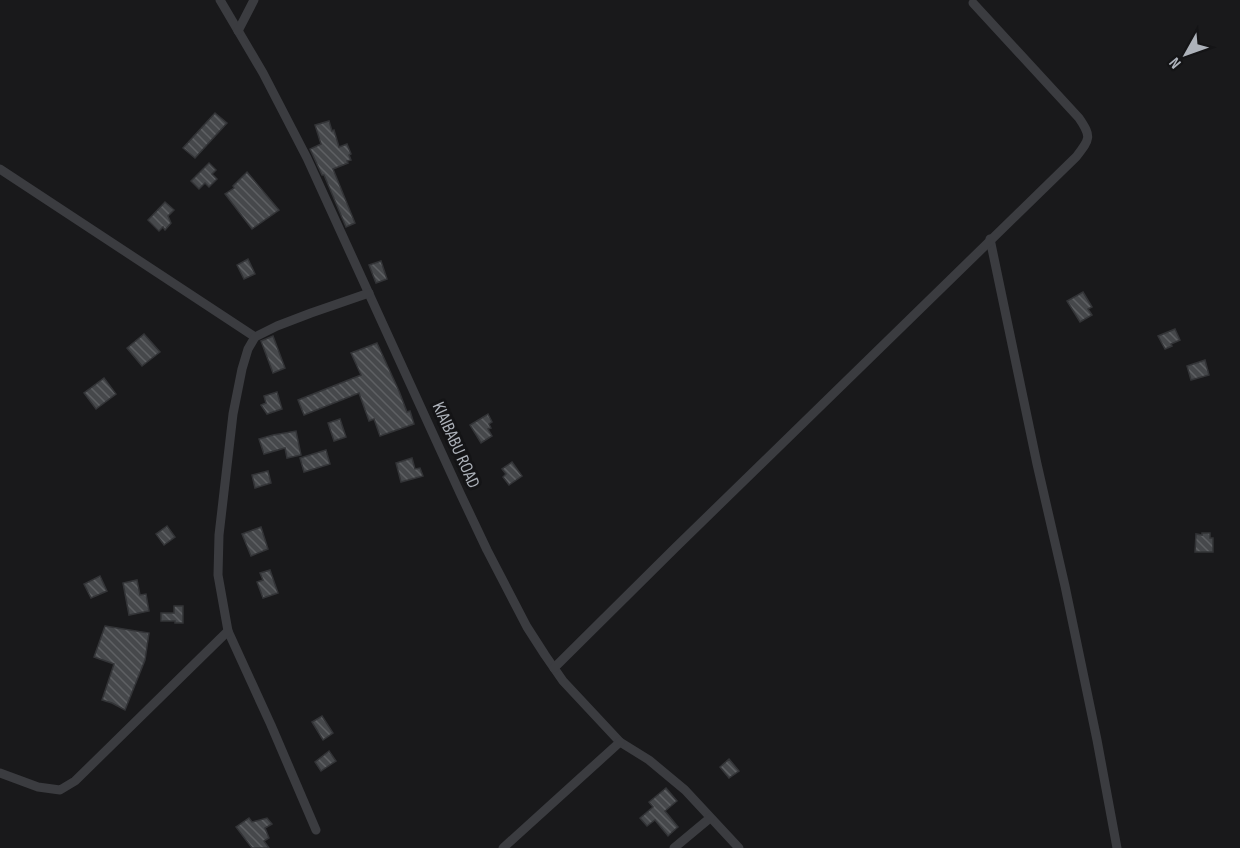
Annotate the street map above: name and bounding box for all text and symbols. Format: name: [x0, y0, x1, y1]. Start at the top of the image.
north arrow: [1156, 24, 1216, 84]
text: N: [1166, 53, 1186, 72]
street label: KIAIBABU ROAD: [428, 399, 484, 491]

